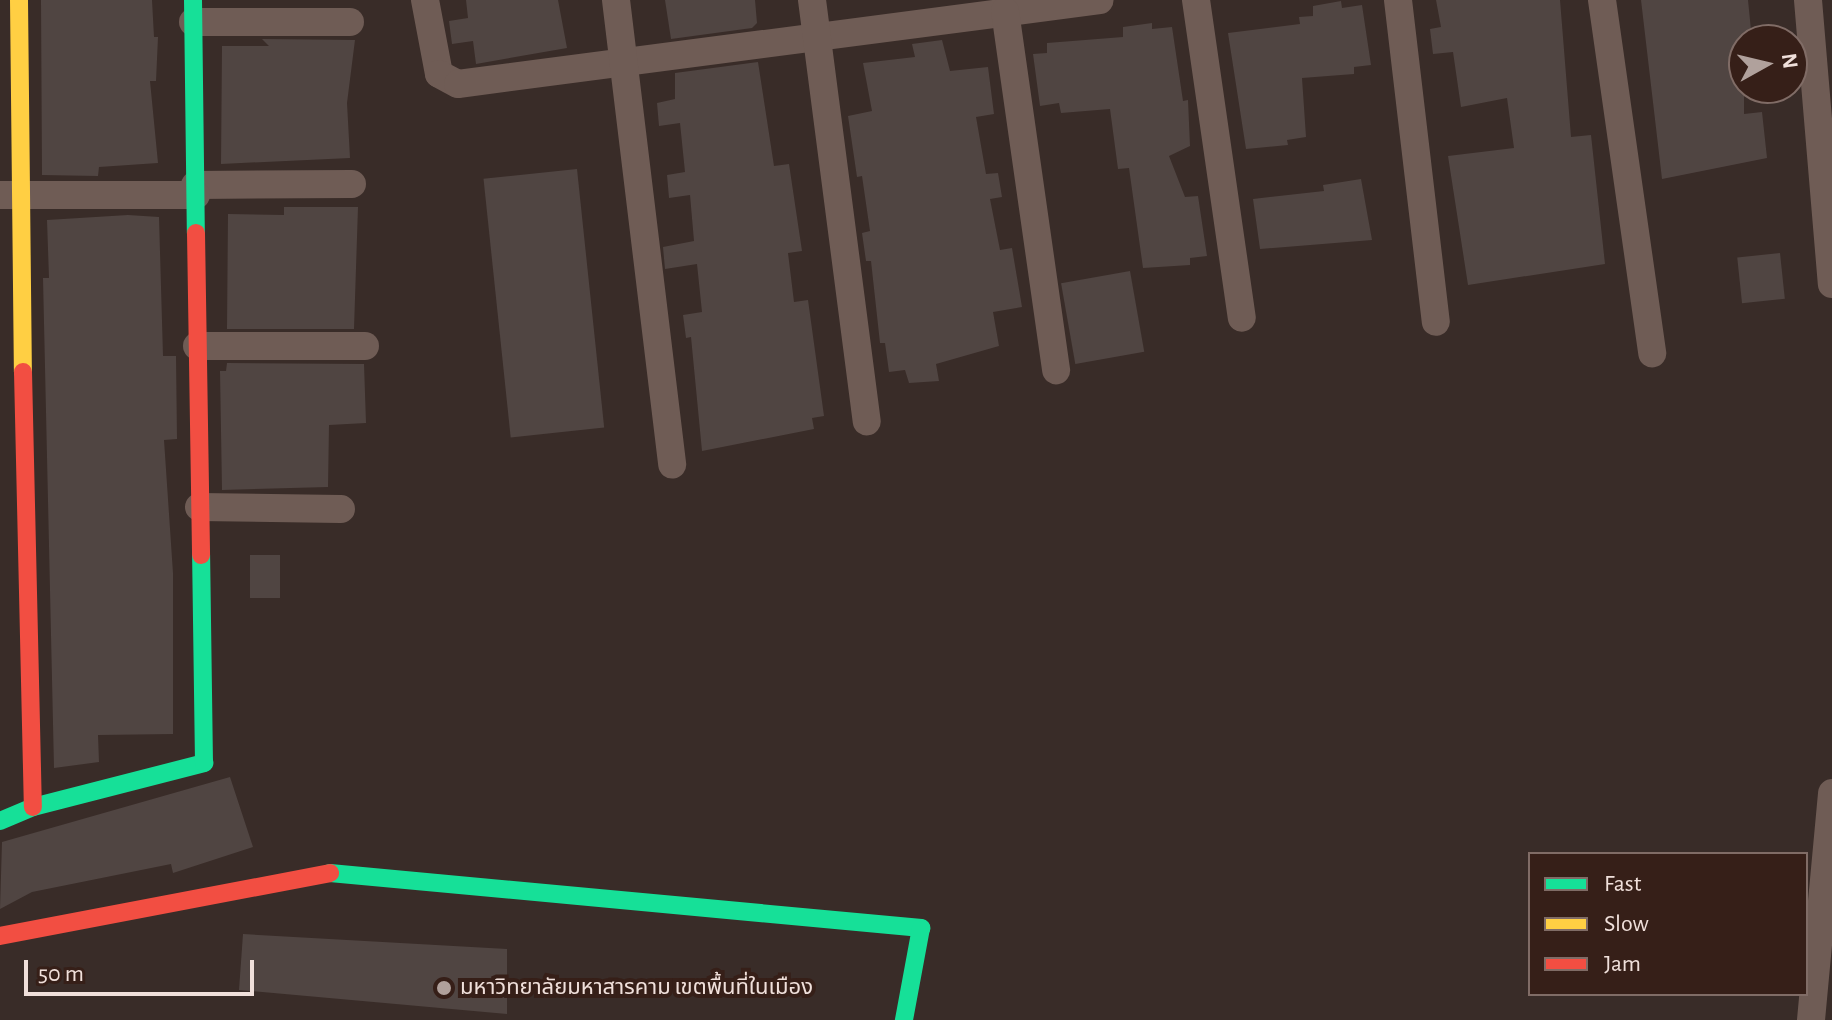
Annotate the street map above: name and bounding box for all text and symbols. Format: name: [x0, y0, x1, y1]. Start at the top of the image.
north arrow: [1728, 24, 1808, 104]
text: N: [1778, 52, 1802, 70]
legend: [1528, 852, 1808, 996]
text: Fast: [1604, 872, 1641, 896]
text: Slow: [1604, 912, 1649, 936]
scale bar: [28, 944, 258, 994]
text: Jam: [1604, 952, 1641, 976]
text: 50 m: [38, 962, 84, 986]
place label: มหาวิทยาลัยมหาสารคาม เขตพื้นที่ในเมือง: [460, 975, 813, 1001]
marker: มหาวิทยาลัยมหาสารคาม เขตพื้นที่ในเมือง: [435, 979, 453, 997]

